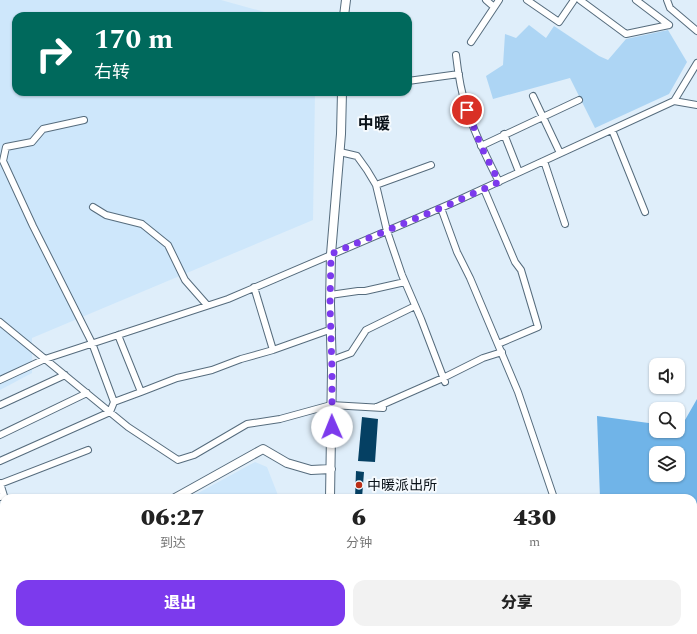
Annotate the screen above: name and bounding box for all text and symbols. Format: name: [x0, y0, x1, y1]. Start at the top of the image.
text: 170 m: [94, 18, 173, 61]
icon: right: [28, 28, 80, 80]
text: 右转: [94, 59, 130, 86]
pin: [450, 93, 484, 127]
icon: arrive: [456, 99, 478, 121]
district label: 中暖: [358, 112, 390, 136]
map controls: [649, 358, 685, 482]
button: sound: [649, 358, 685, 394]
button: search: [649, 402, 685, 438]
position arrow: [311, 406, 353, 448]
button: layers: [649, 446, 685, 482]
place label: 中暖派出所: [367, 475, 437, 496]
marker: 中暖派出所: [354, 480, 364, 490]
text: 06:27: [141, 500, 205, 536]
text: 6: [352, 500, 366, 536]
text: 430: [513, 500, 556, 536]
text: m: [529, 532, 540, 552]
text: 到达: [160, 533, 186, 553]
text: 分钟: [346, 533, 372, 553]
button: 退出: [16, 580, 345, 626]
button: 分享: [353, 580, 681, 626]

